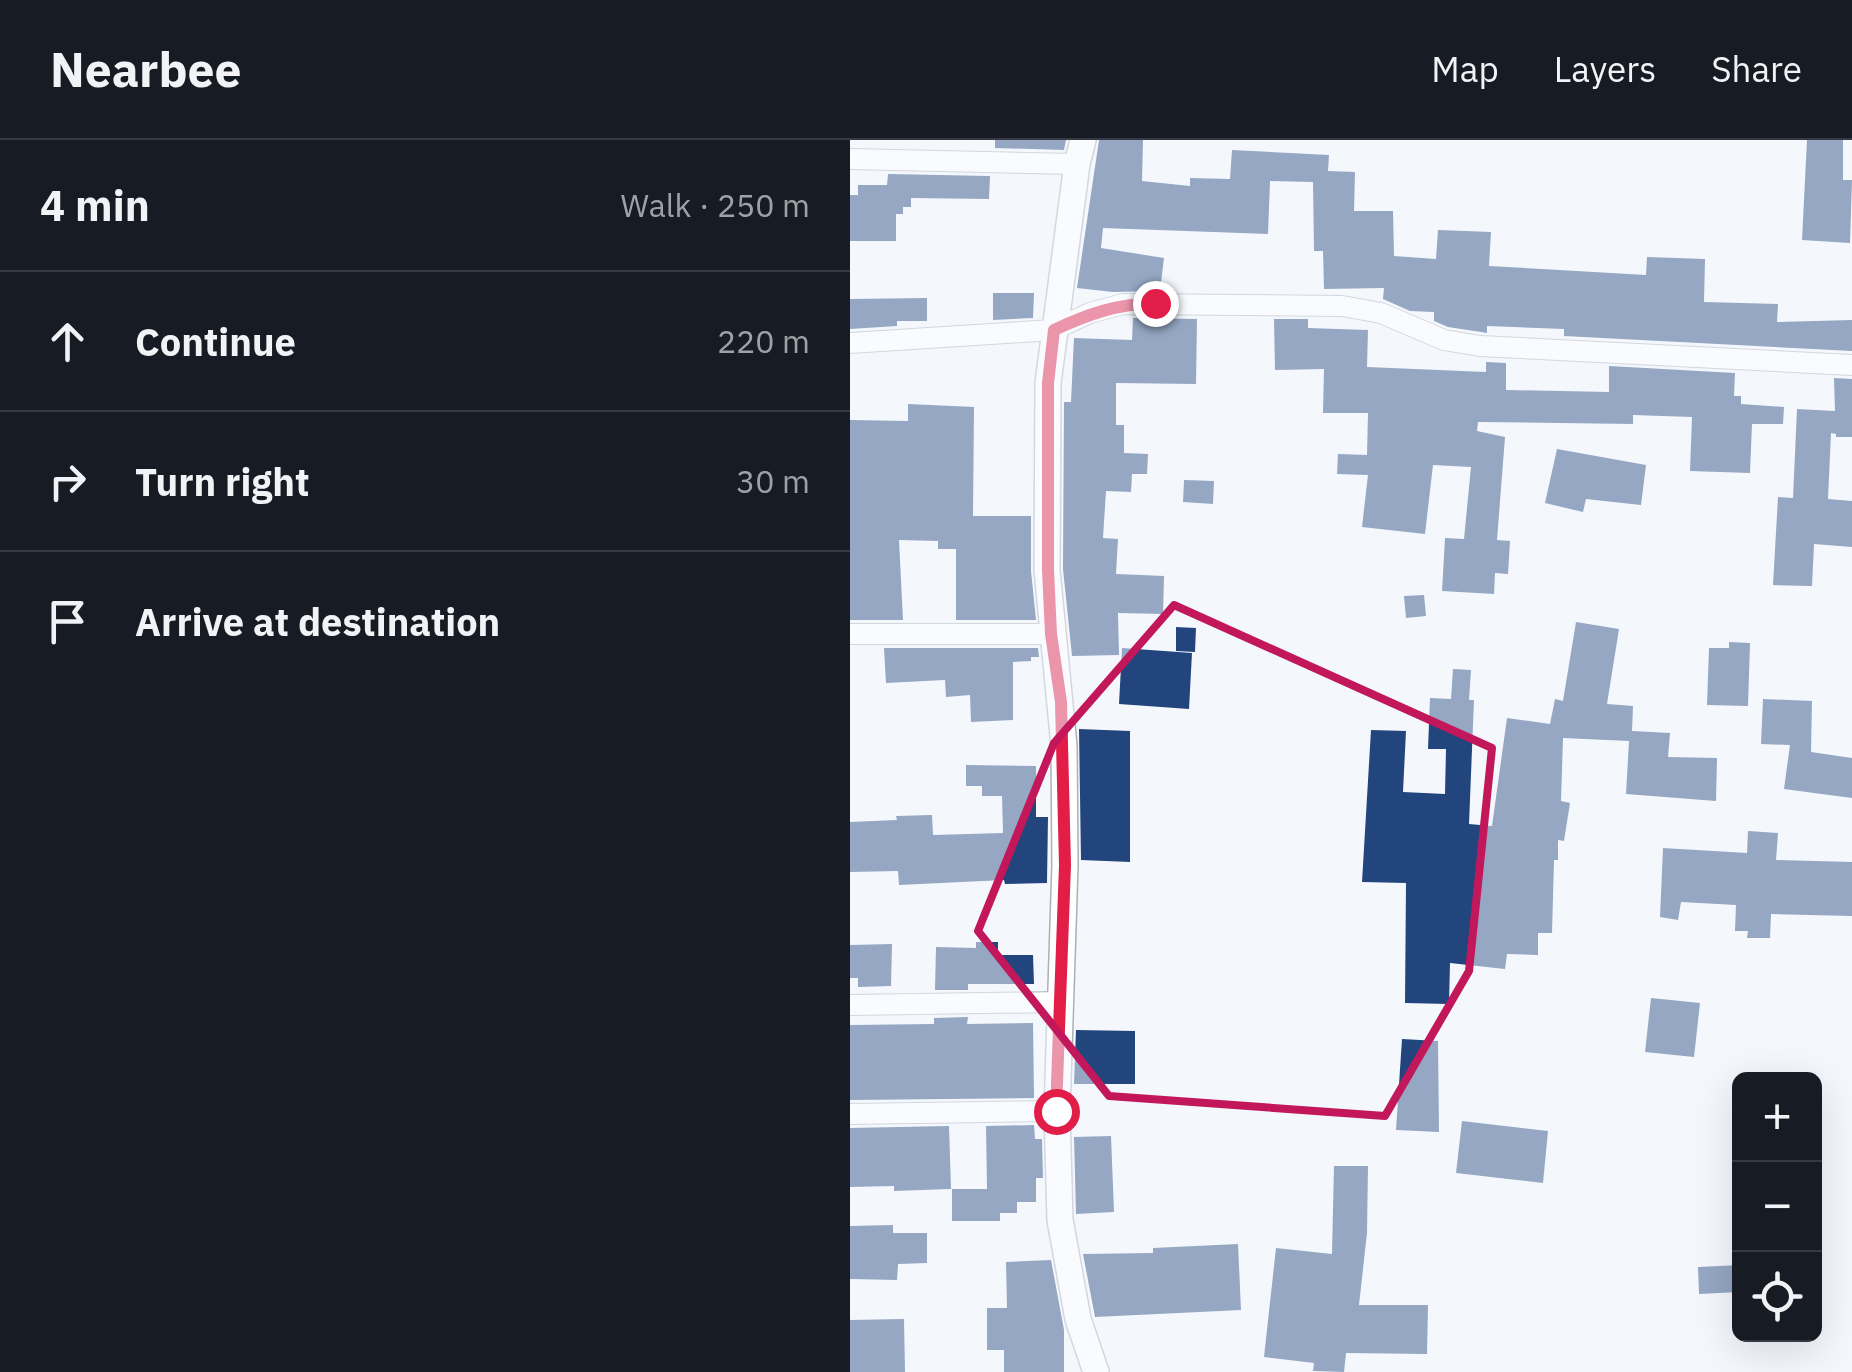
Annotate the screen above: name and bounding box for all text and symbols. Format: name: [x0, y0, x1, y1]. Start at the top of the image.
text: Nearbee: [50, 38, 242, 100]
text: Map: [1431, 46, 1499, 92]
text: Layers: [1554, 46, 1656, 92]
text: Share: [1711, 46, 1802, 92]
text: 4 min: [40, 178, 150, 233]
text: Walk · 250 m: [621, 184, 810, 226]
route end: [1133, 281, 1179, 327]
icon: ahead: [40, 314, 95, 369]
text: Continue: [135, 317, 296, 366]
text: 220 m: [717, 320, 810, 362]
icon: right: [40, 454, 95, 509]
text: Turn right: [135, 457, 310, 506]
text: 30 m: [736, 460, 810, 502]
icon: arrive: [40, 594, 95, 649]
text: Arrive at destination: [135, 597, 500, 646]
map controls: [1732, 1072, 1822, 1342]
button: +: [1732, 1072, 1822, 1162]
route start: [1034, 1089, 1080, 1135]
button: −: [1732, 1162, 1822, 1252]
button: locate: [1732, 1252, 1822, 1342]

